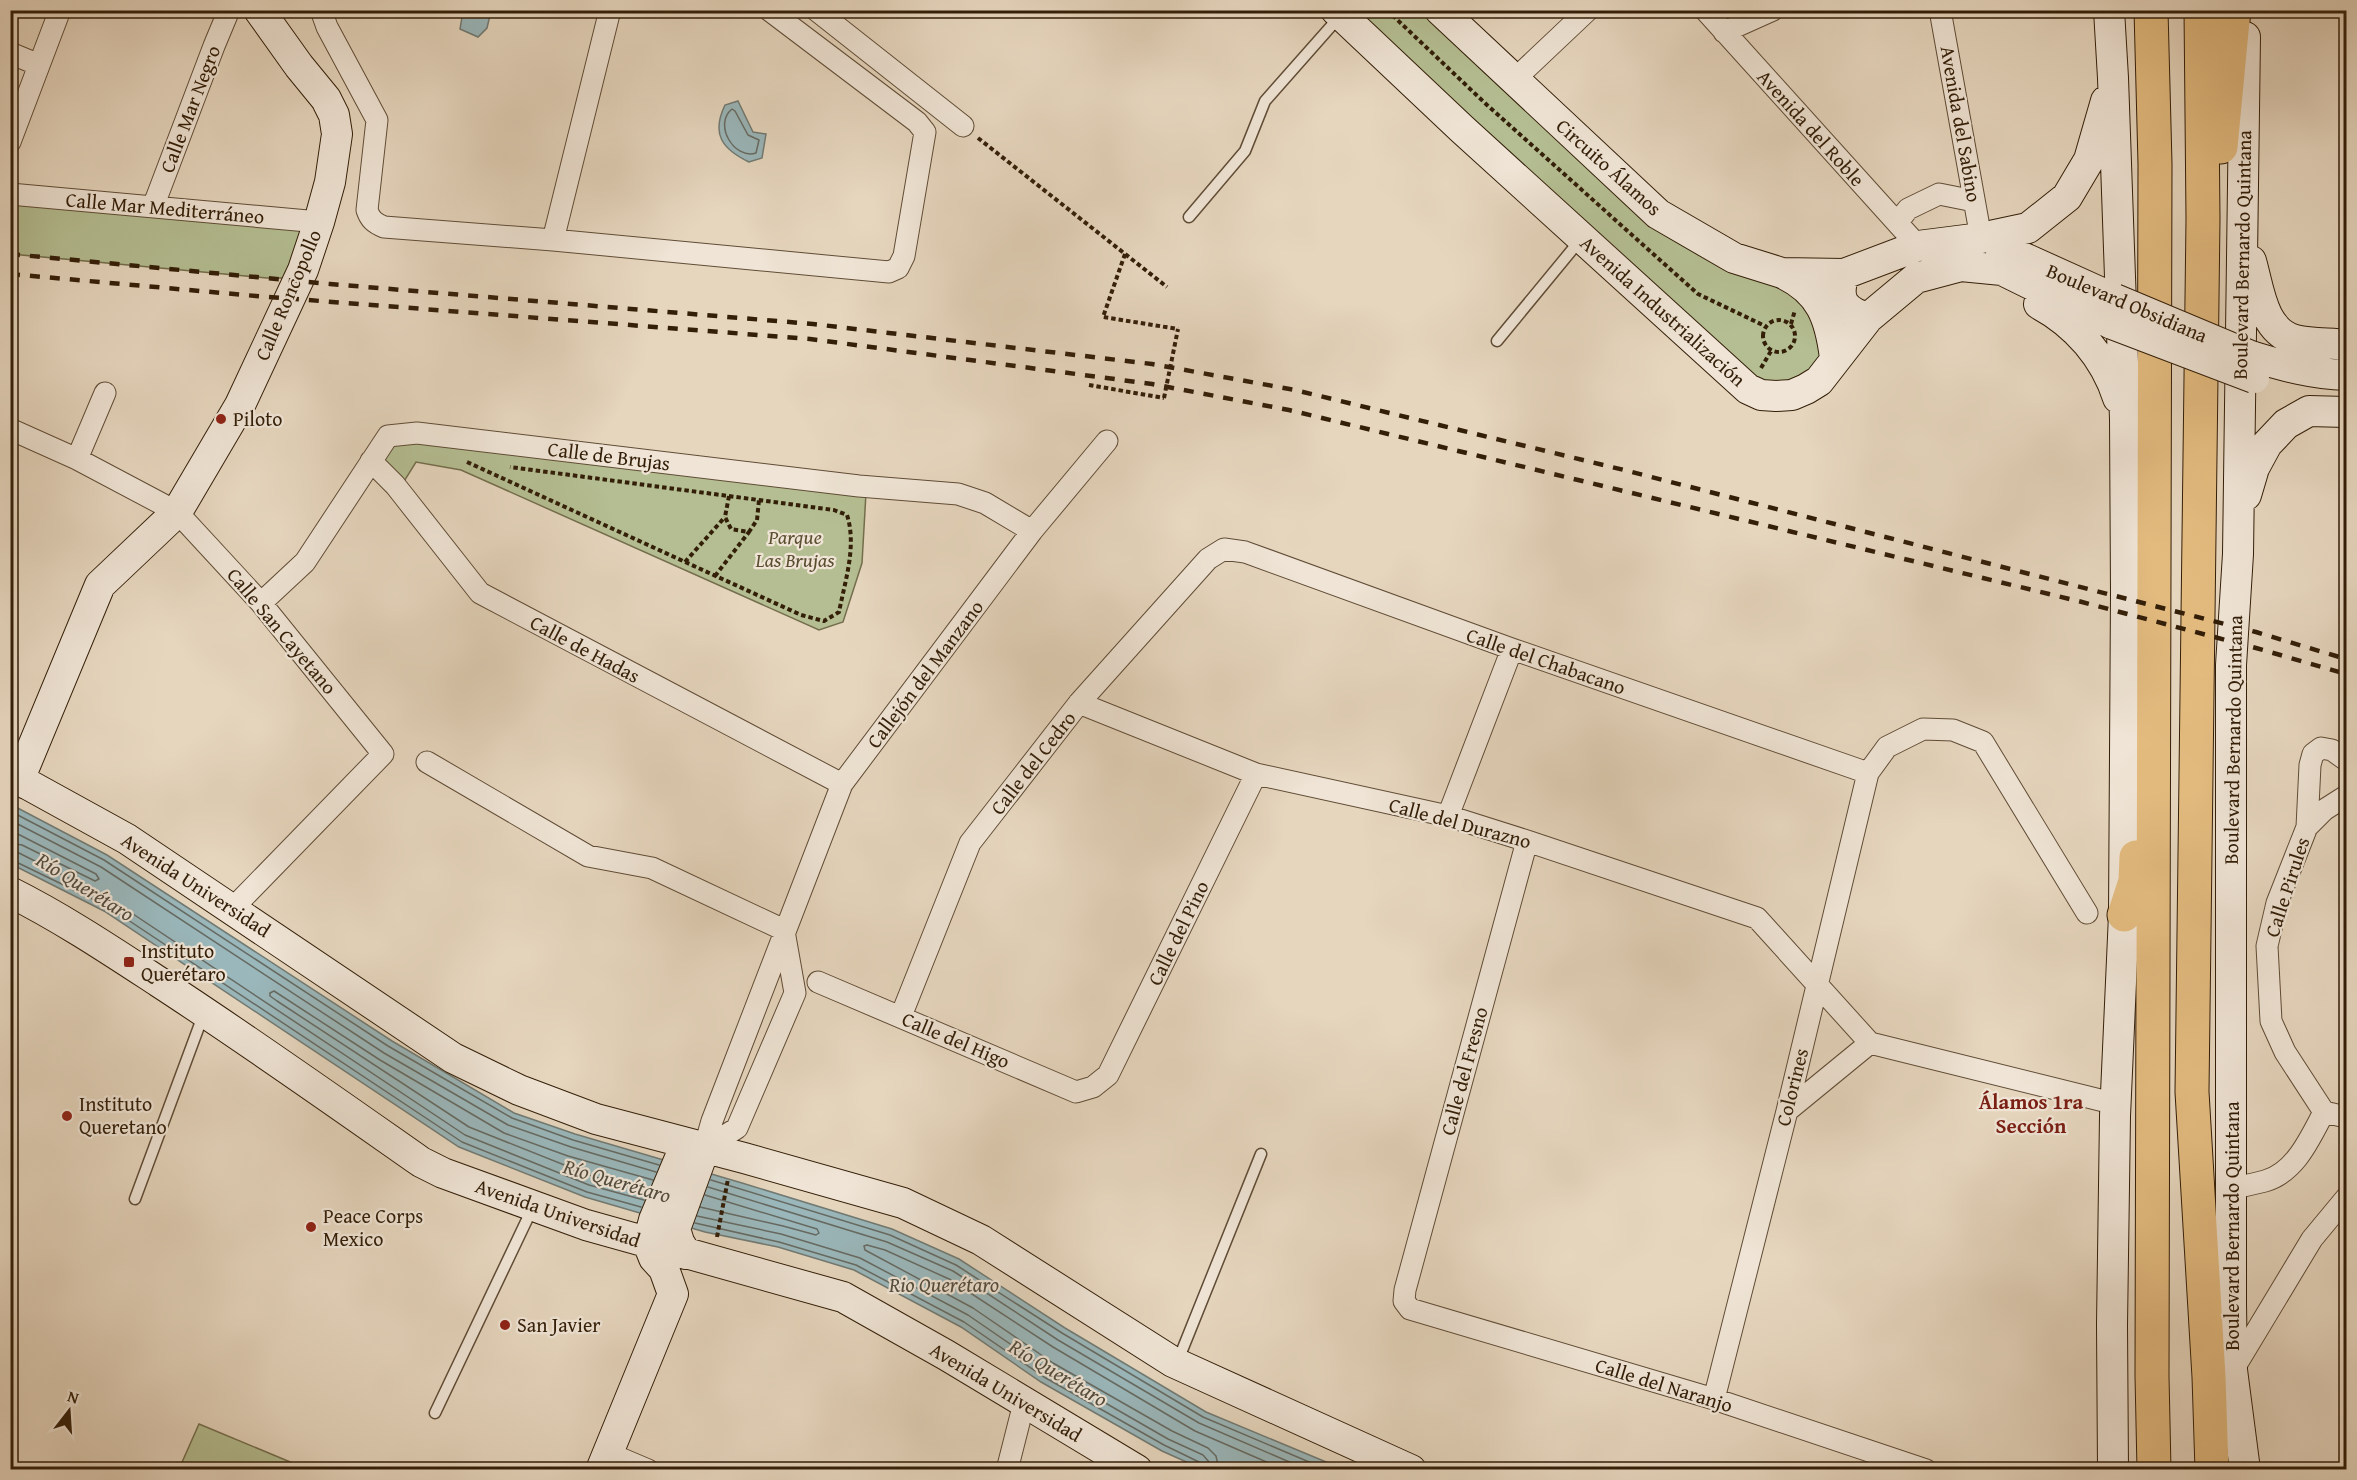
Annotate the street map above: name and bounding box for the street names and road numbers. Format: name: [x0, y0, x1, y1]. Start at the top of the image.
street label: Calle Mar Negro: [152, 41, 227, 177]
street label: Avenida del Sabino: [1933, 44, 1989, 204]
street label: Avenida del Roble: [1751, 63, 1872, 193]
street label: Circuito Álamos: [1550, 111, 1669, 222]
street label: Boulevard Bernardo Quintana: [2225, 129, 2258, 380]
street label: Calle Mar Mediterráneo: [65, 184, 265, 231]
street label: Calle Roncopollo: [247, 225, 328, 365]
street label: Avenida Industrialización: [1574, 228, 1753, 393]
street label: Boulevard Obsidiana: [2042, 256, 2213, 350]
street label: Calle de Brujas: [546, 434, 672, 477]
street label: Calle San Cayetano: [221, 561, 344, 700]
street label: Callejón del Manzano: [859, 594, 990, 754]
street label: Calle de Hadas: [525, 607, 645, 690]
street label: Boulevard Bernardo Quintana: [2216, 614, 2249, 865]
street label: Calle del Chabacano: [1463, 620, 1630, 701]
street label: Calle del Cedro: [983, 705, 1082, 821]
street label: Calle del Durazno: [1386, 790, 1534, 855]
street label: Avenida Universidad: [116, 825, 277, 944]
street label: Calle Pirules: [2257, 833, 2316, 941]
street label: Calle del Pino: [1140, 876, 1215, 990]
street label: Calle del Fresno: [1432, 1003, 1495, 1138]
street label: Calle del Higo: [898, 1004, 1015, 1075]
street label: Colorines: [1768, 1045, 1815, 1129]
street label: Boulevard Bernardo Quintana: [2217, 1101, 2246, 1351]
street label: Avenida Universidad: [472, 1171, 645, 1254]
street label: Avenida Universidad: [925, 1335, 1088, 1449]
street label: Calle del Naranjo: [1592, 1350, 1736, 1419]

